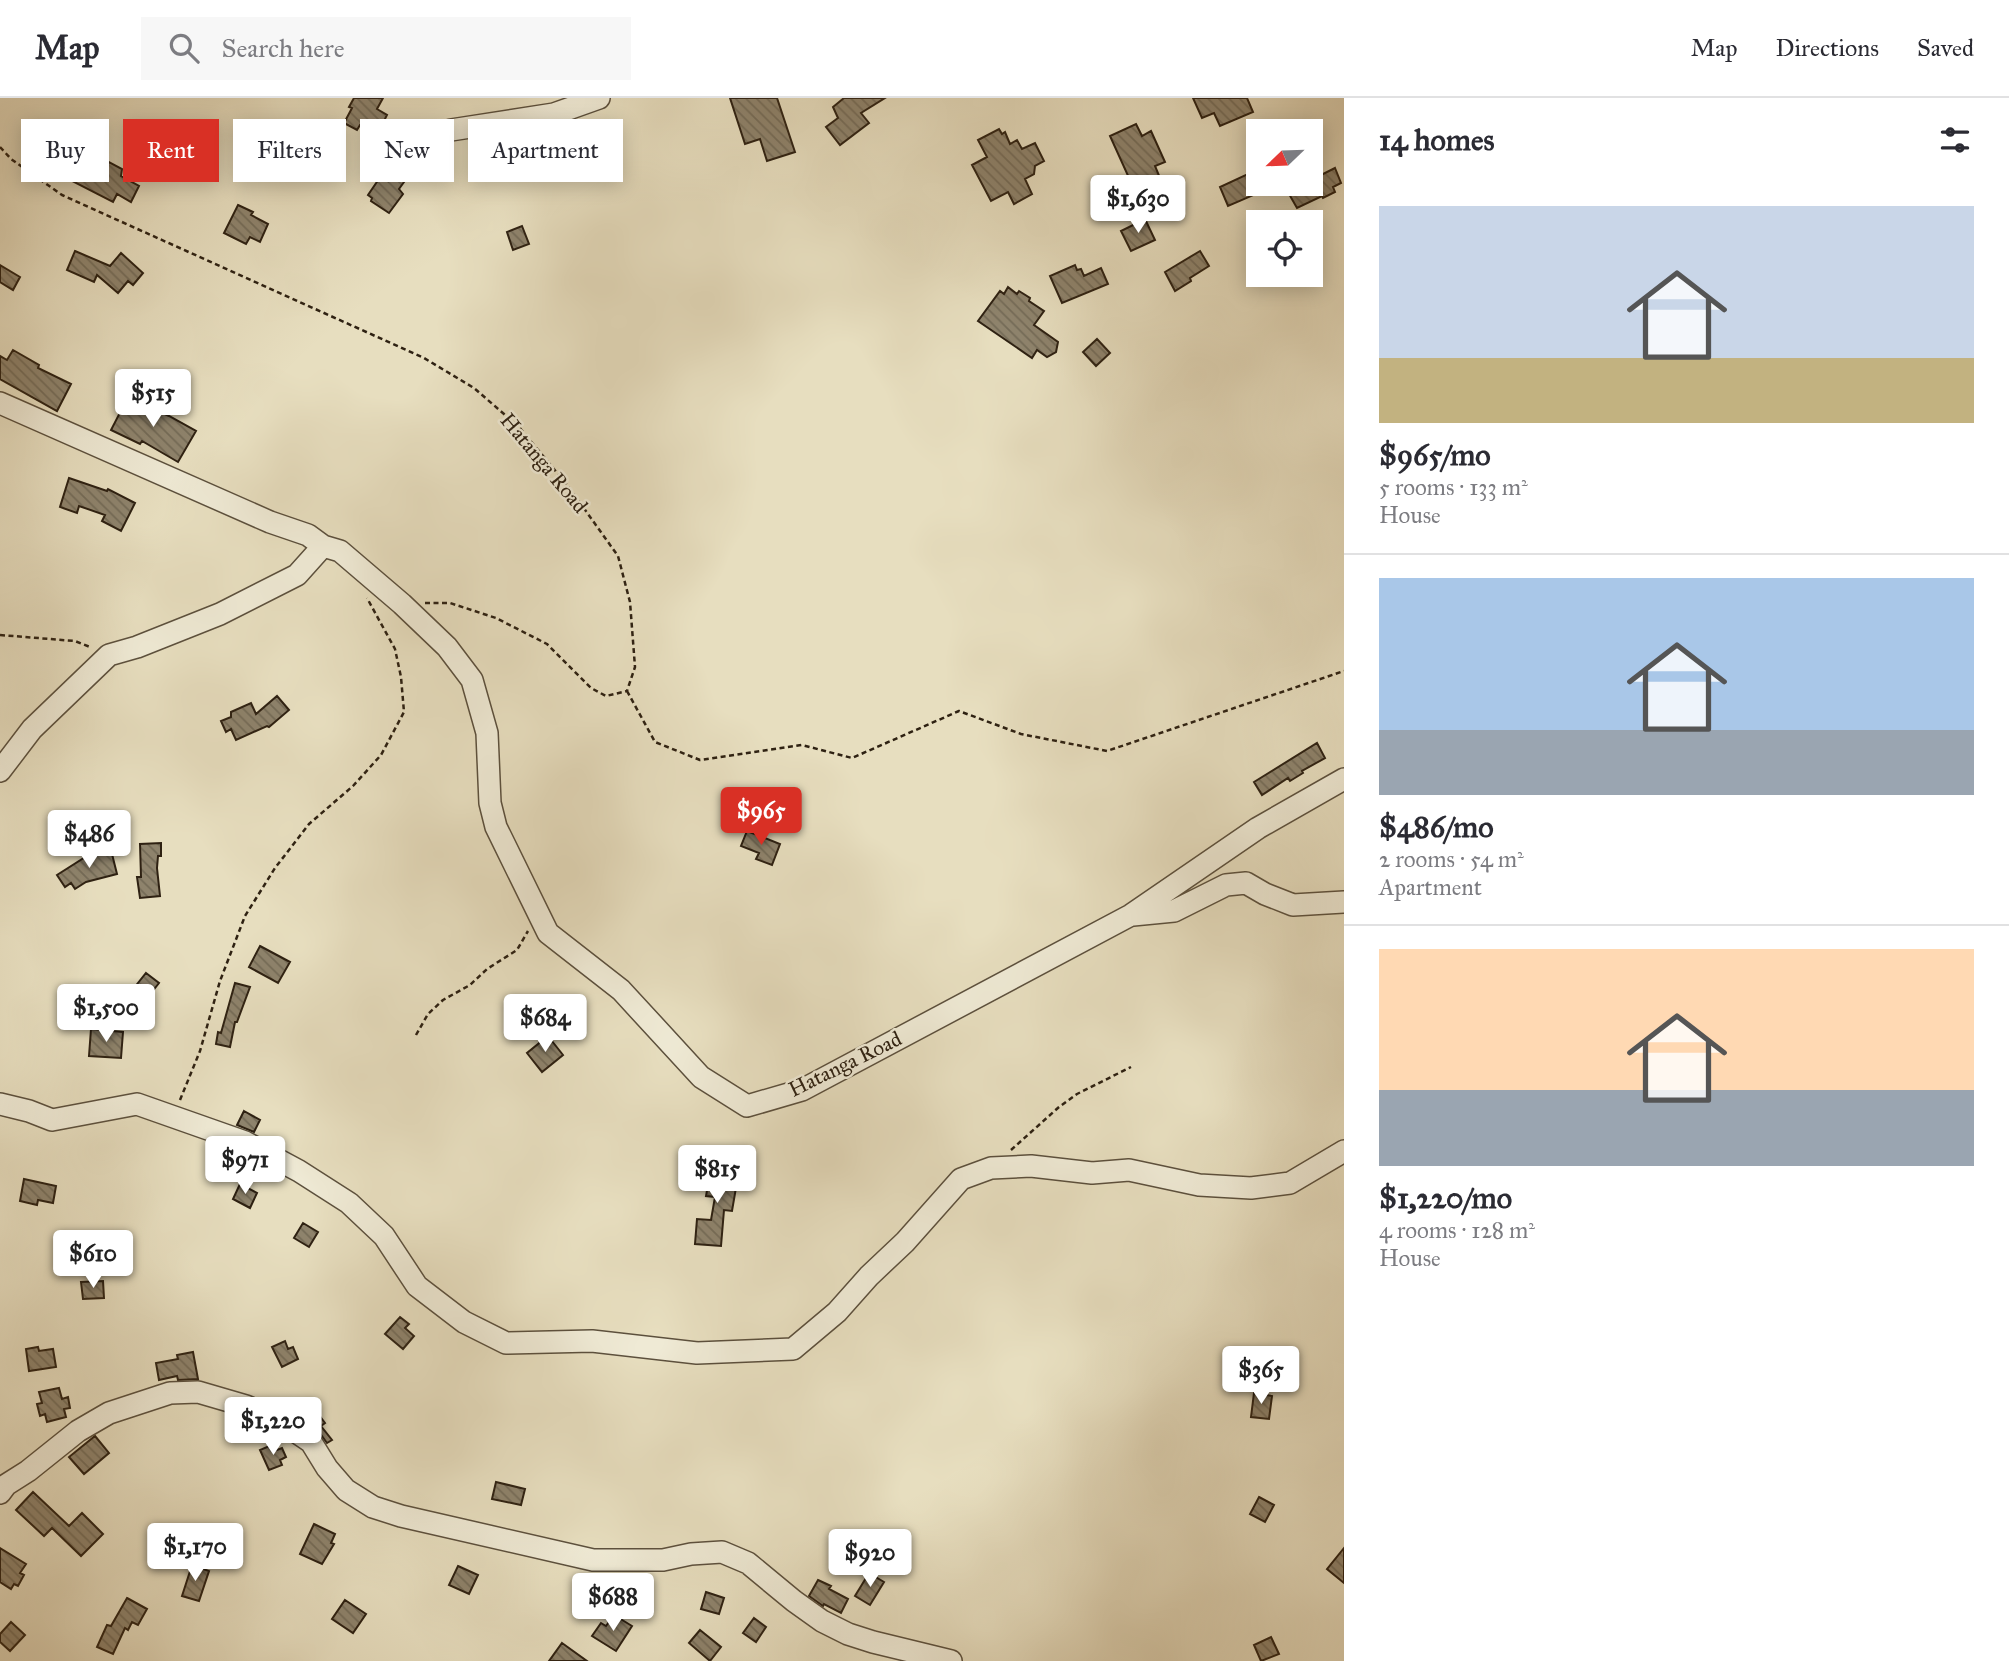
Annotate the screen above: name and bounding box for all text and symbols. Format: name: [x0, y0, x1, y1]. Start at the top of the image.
search box: [141, 17, 631, 80]
text: Map: [35, 28, 99, 68]
icon: search: [165, 29, 203, 67]
text: Search here: [221, 32, 345, 64]
text: Map: [1691, 33, 1738, 63]
text: Directions: [1776, 33, 1879, 63]
text: Saved: [1917, 33, 1974, 63]
chip: Buy: [21, 119, 109, 182]
chip: Rent: [123, 119, 219, 182]
chip: Filters: [233, 119, 346, 182]
chip: New: [360, 119, 454, 182]
chip: Apartment: [468, 119, 623, 182]
north arrow: [1246, 119, 1323, 196]
map controls: [1246, 119, 1323, 287]
icon: filters: [1936, 121, 1974, 159]
text: 14 homes: [1379, 122, 1494, 158]
pin: $1,630: [1081, 176, 1195, 235]
text: $1,630: [1106, 184, 1170, 212]
button: locate: [1246, 210, 1323, 287]
icon: home: [1614, 252, 1740, 378]
pin: $515: [112, 370, 194, 429]
text: $515: [131, 378, 175, 406]
street label: Hatanga Road: [495, 408, 594, 519]
text: $965/mo: [1379, 437, 1491, 473]
text: 5 rooms · 133 m²: [1379, 473, 1528, 501]
text: House: [1379, 501, 1441, 529]
icon: home: [1614, 624, 1740, 750]
pin: $965: [720, 788, 802, 847]
text: $965: [737, 796, 785, 824]
text: $486/mo: [1379, 809, 1494, 845]
pin: $486: [48, 810, 130, 870]
text: $486: [64, 819, 114, 847]
text: 2 rooms · 54 m²: [1379, 845, 1524, 873]
text: Apartment: [1379, 873, 1482, 901]
pin: $1,500: [49, 984, 163, 1044]
text: $1,500: [73, 993, 139, 1021]
pin: $684: [504, 995, 586, 1054]
icon: home: [1614, 995, 1740, 1121]
text: $684: [520, 1003, 570, 1031]
street label: Hatanga Road: [784, 1025, 906, 1103]
pin: $971: [204, 1136, 286, 1196]
text: $971: [221, 1145, 269, 1173]
pin: $815: [676, 1146, 758, 1205]
text: $815: [694, 1154, 740, 1182]
text: $1,220/mo: [1379, 1180, 1512, 1216]
text: 4 rooms · 128 m²: [1379, 1216, 1535, 1244]
pin: $610: [52, 1230, 134, 1290]
text: $610: [69, 1239, 117, 1267]
text: House: [1379, 1244, 1441, 1272]
pin: $365: [1220, 1346, 1302, 1406]
text: $365: [1238, 1355, 1284, 1383]
pin: $1,220: [216, 1398, 330, 1457]
text: $1,220: [241, 1406, 305, 1434]
pin: $1,170: [138, 1524, 252, 1583]
pin: $920: [829, 1530, 911, 1589]
text: $1,170: [163, 1532, 227, 1560]
text: $920: [845, 1538, 895, 1566]
pin: $688: [572, 1574, 654, 1633]
text: $688: [588, 1582, 638, 1610]

